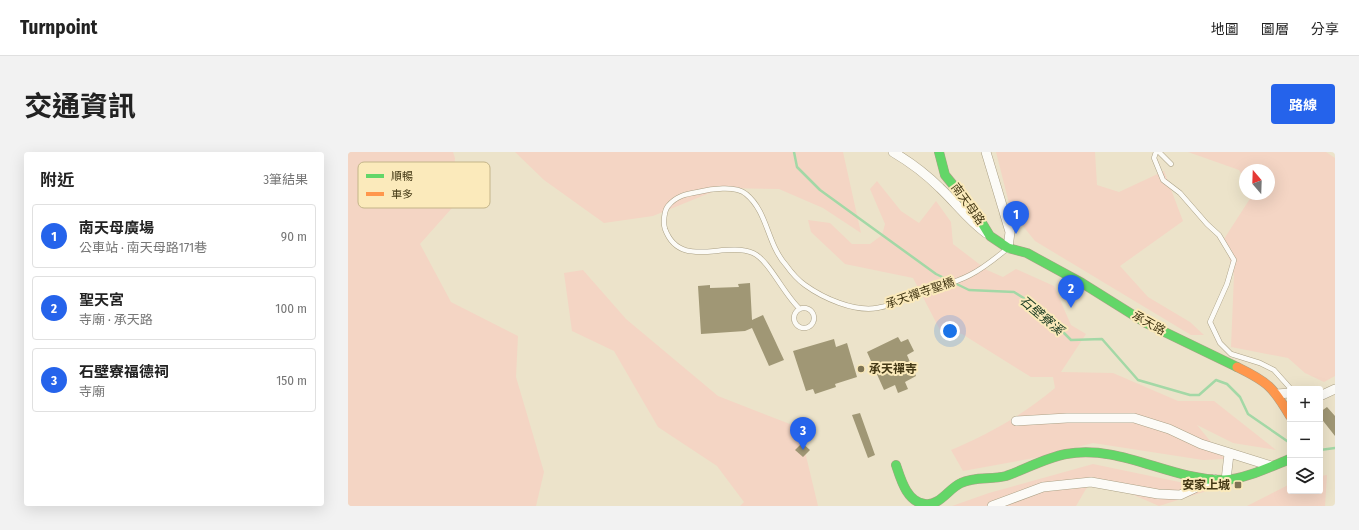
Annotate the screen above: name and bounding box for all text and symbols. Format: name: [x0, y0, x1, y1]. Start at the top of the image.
text: Turnpoint: [20, 16, 97, 39]
text: 地圖: [1211, 21, 1239, 38]
text: 圖層: [1261, 21, 1289, 38]
text: 分享: [1311, 21, 1339, 38]
button: 路線: [1271, 84, 1335, 124]
text: 交通資訊: [24, 90, 136, 123]
legend: [358, 162, 490, 208]
north arrow: [1239, 164, 1275, 200]
text: 附近: [40, 170, 74, 191]
text: 順暢: [391, 170, 413, 183]
text: 3筆結果: [263, 172, 308, 187]
street label: 南天母路: [948, 180, 988, 228]
text: 車多: [391, 188, 413, 201]
pin: 1: [1003, 201, 1029, 234]
text: 南天母廣場: [79, 219, 154, 237]
text: 1: [51, 229, 57, 244]
text: 90 m: [281, 229, 307, 244]
text: 公車站 · 南天母路171巷: [79, 240, 207, 255]
street label: 承天禪寺聖橋: [884, 275, 956, 311]
pin: 2: [1058, 275, 1084, 308]
text: 聖天宮: [79, 291, 124, 309]
water label: 石壁寮溪: [1017, 293, 1068, 339]
text: 2: [51, 301, 57, 316]
text: 100 m: [275, 301, 307, 316]
street label: 承天路: [1130, 308, 1168, 338]
text: 寺廟 · 承天路: [79, 312, 153, 327]
your location: [940, 321, 960, 341]
place label: 承天禪寺: [869, 362, 917, 376]
text: 石壁寮福德祠: [79, 363, 169, 381]
marker: 承天禪寺: [856, 364, 866, 374]
text: 3: [51, 373, 57, 388]
text: 150 m: [276, 373, 307, 388]
text: 寺廟: [79, 384, 105, 399]
map controls: [1287, 386, 1323, 494]
button: +: [1287, 386, 1323, 422]
pin: 3: [790, 417, 816, 450]
button: −: [1287, 422, 1323, 458]
button: layers: [1287, 458, 1323, 494]
place label: 安家上城: [1182, 478, 1230, 492]
marker: 安家上城: [1233, 480, 1243, 490]

